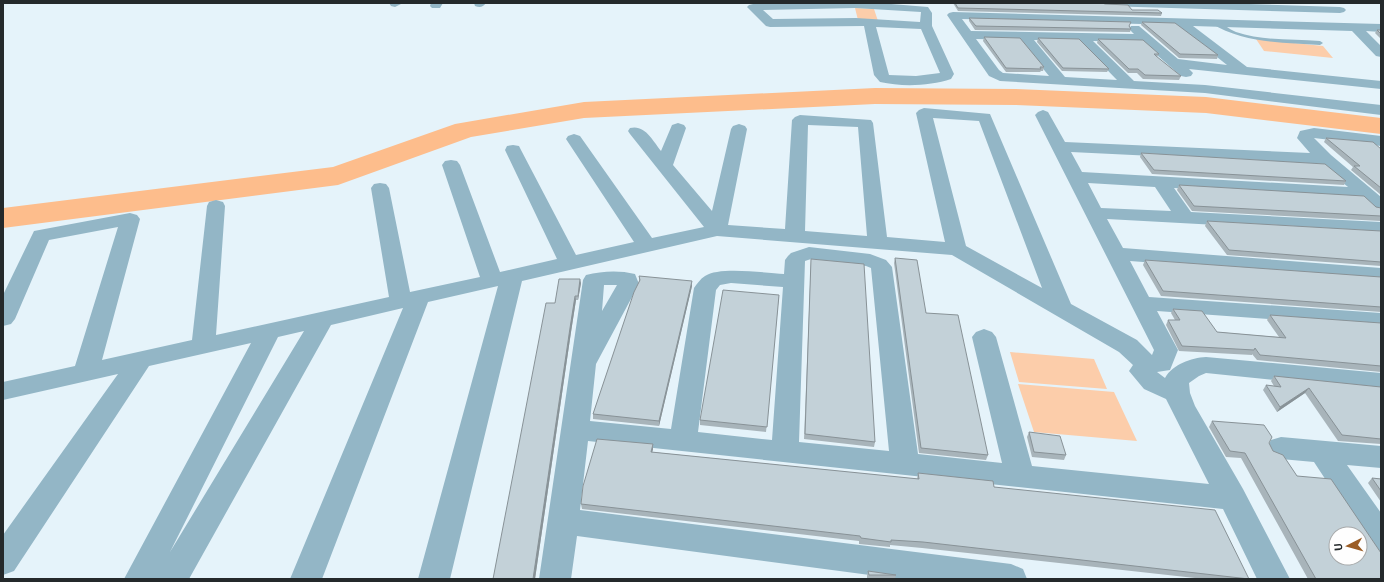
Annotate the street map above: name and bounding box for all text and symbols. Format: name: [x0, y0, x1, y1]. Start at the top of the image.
north arrow: [1328, 526, 1368, 566]
text: U: [1332, 543, 1345, 551]

